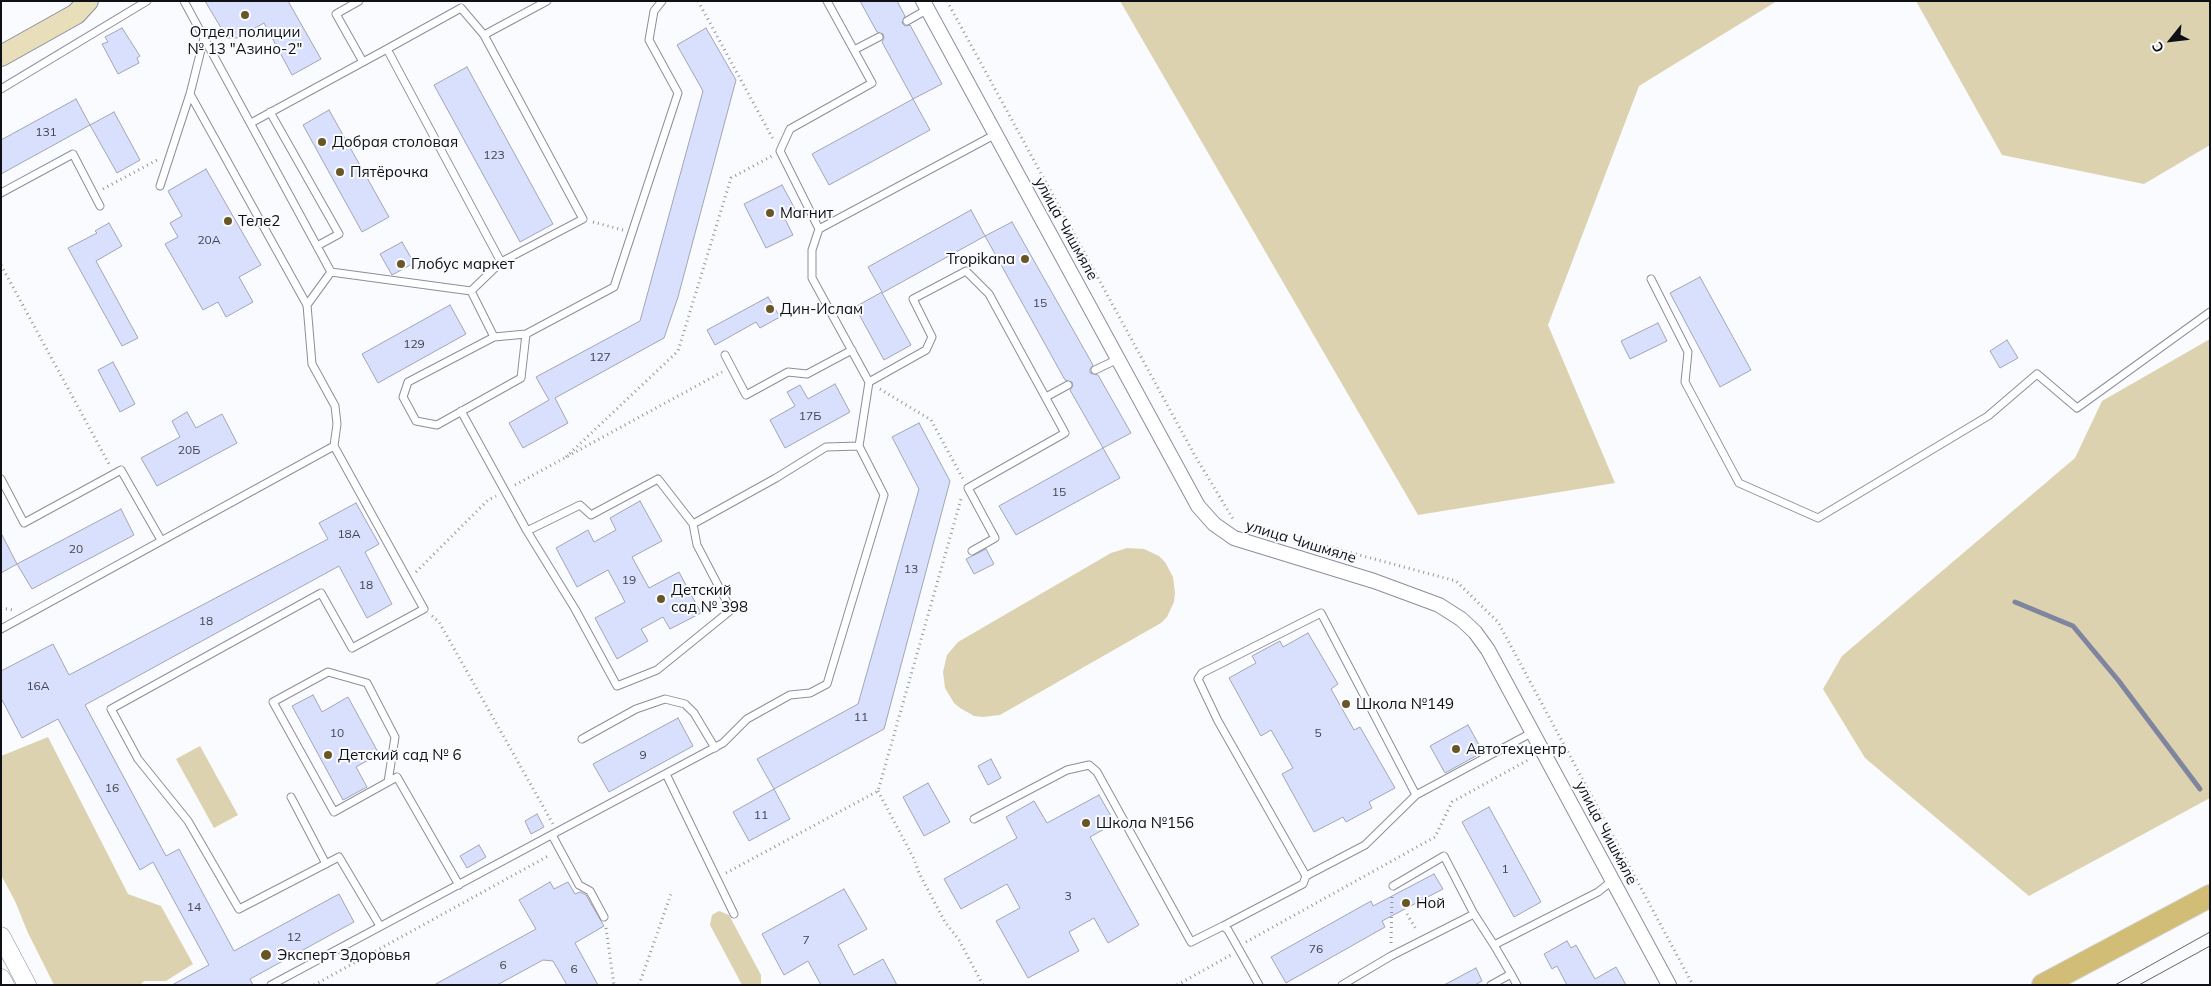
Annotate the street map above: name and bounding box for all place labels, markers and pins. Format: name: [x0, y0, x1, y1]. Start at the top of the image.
marker: Отдел полиции № 13 "Азино-2": [239, 9, 251, 21]
place label: Отдел полиции № 13 "Азино-2": [188, 23, 302, 58]
place label: Добрая столовая: [332, 133, 458, 151]
marker: Добрая столовая: [316, 136, 328, 148]
place label: Пятёрочка: [350, 163, 428, 181]
marker: Пятёрочка: [334, 166, 346, 178]
place label: Магнит: [780, 204, 833, 222]
marker: Магнит: [764, 207, 776, 219]
place label: Теле2: [238, 212, 280, 230]
marker: Теле2: [222, 215, 234, 227]
place label: Tropikana: [946, 250, 1015, 268]
marker: Tropikana: [1019, 253, 1031, 265]
place label: Глобус маркет: [411, 255, 514, 273]
marker: Глобус маркет: [395, 258, 407, 270]
place label: Дин-Ислам: [780, 300, 863, 318]
marker: Дин-Ислам: [764, 303, 776, 315]
place label: Детский сад № 398: [671, 581, 748, 616]
marker: Детский сад № 398: [655, 593, 667, 605]
place label: Школа №149: [1356, 695, 1454, 713]
marker: Школа №149: [1340, 698, 1352, 710]
place label: Автотехцентр: [1466, 740, 1567, 758]
marker: Автотехцентр: [1450, 743, 1462, 755]
place label: Детский сад № 6: [338, 746, 462, 764]
marker: Детский сад № 6: [322, 749, 334, 761]
place label: Школа №156: [1096, 814, 1194, 832]
marker: Школа №156: [1080, 817, 1092, 829]
place label: Ной: [1416, 894, 1445, 912]
marker: Ной: [1400, 897, 1412, 909]
place label: Эксперт Здоровья: [277, 946, 411, 964]
marker: Эксперт Здоровья: [259, 948, 273, 962]

